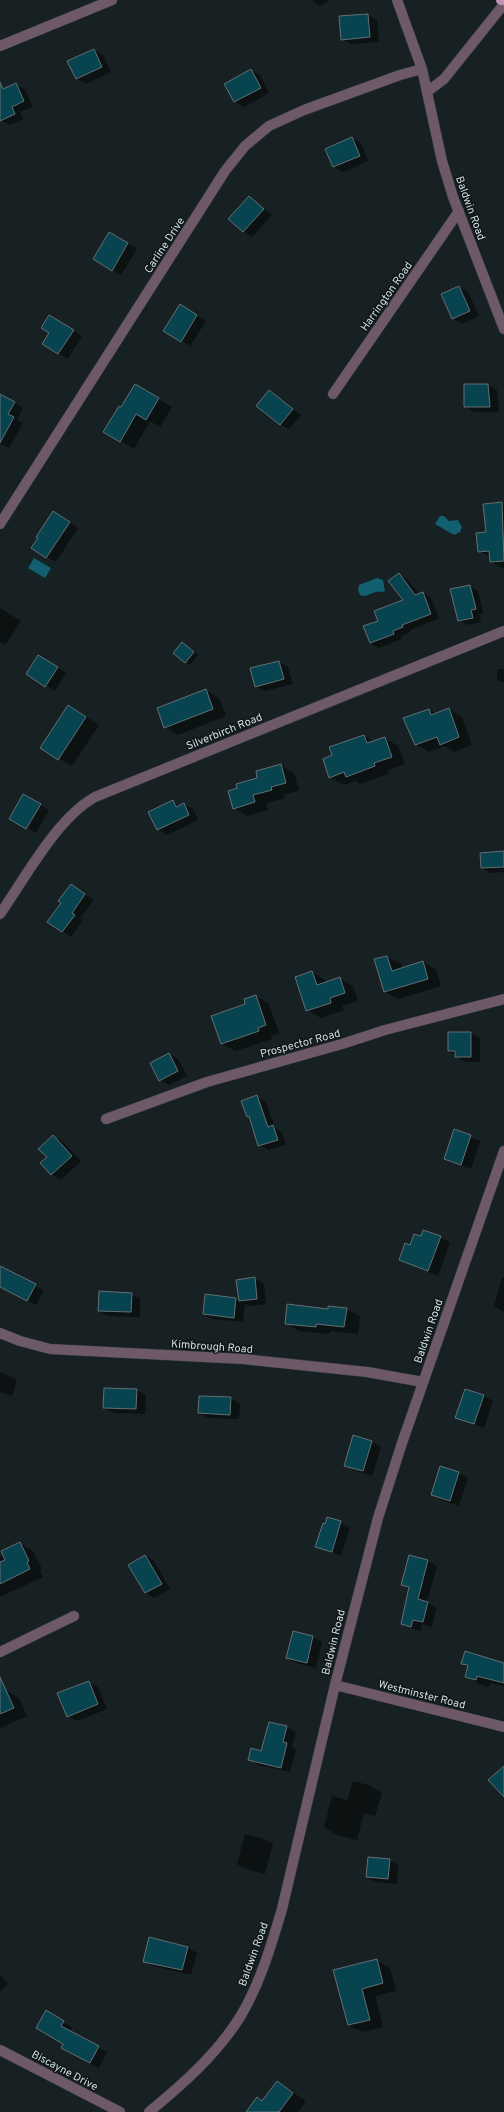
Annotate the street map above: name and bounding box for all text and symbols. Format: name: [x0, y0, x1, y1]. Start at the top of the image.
street label: Baldwin Road: [452, 174, 488, 242]
street label: Carline Drive: [142, 215, 188, 276]
street label: Harrington Road: [358, 259, 416, 334]
street label: Silverbirch Road: [184, 710, 264, 754]
street label: Prospector Road: [259, 1027, 342, 1061]
street label: Baldwin Road: [411, 1297, 446, 1365]
street label: Kimbrough Road: [170, 1337, 253, 1357]
street label: Baldwin Road: [319, 1608, 349, 1676]
street label: Westminster Road: [377, 1677, 467, 1713]
street label: Baldwin Road: [236, 1920, 272, 1988]
street label: Biscayne Drive: [29, 2048, 100, 2094]

